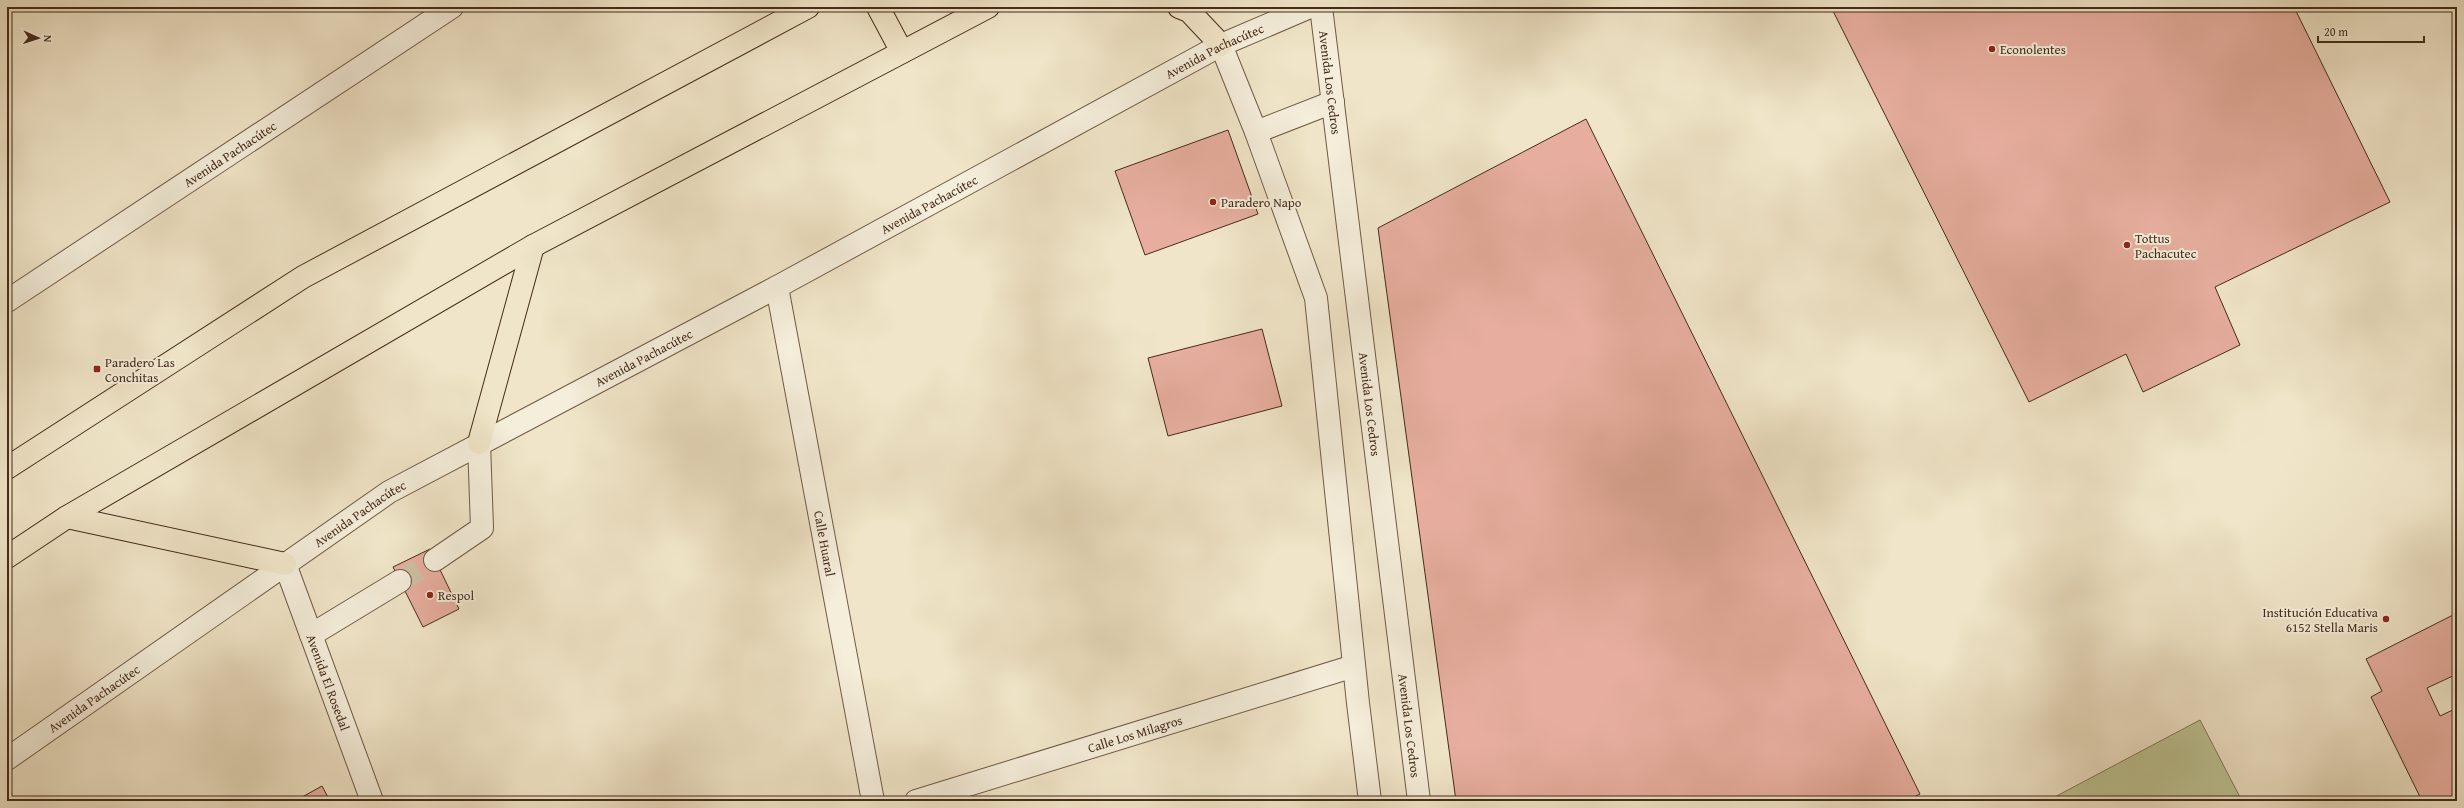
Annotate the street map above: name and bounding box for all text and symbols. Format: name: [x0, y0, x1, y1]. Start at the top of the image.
north arrow: [18, 18, 58, 58]
street label: Avenida Pachacútec: [1162, 18, 1267, 83]
scale bar: [2318, 18, 2424, 44]
text: 20 m: [2324, 23, 2348, 40]
street label: Avenida Los Cedros: [1314, 29, 1346, 136]
text: N: [40, 34, 56, 43]
place label: Econolentes: [2000, 40, 2066, 59]
marker: Econolentes: [1987, 44, 1997, 54]
street label: Avenida Pachacútec: [179, 116, 280, 192]
street label: Avenida Pachacútec: [877, 170, 981, 238]
place label: Paradero Napo: [1221, 193, 1302, 212]
marker: Paradero Napo: [1208, 197, 1218, 207]
place label: Tottus Pachacutec: [2135, 229, 2197, 263]
marker: Tottus Pachacutec: [2122, 240, 2132, 250]
street label: Avenida Pachacútec: [591, 324, 696, 391]
street label: Avenida Los Cedros: [1354, 351, 1386, 457]
place label: Paradero Las Conchitas: [105, 353, 175, 387]
marker: Paradero Las Conchitas: [92, 364, 102, 374]
street label: Avenida Pachacútec: [310, 475, 409, 551]
street label: Calle Huaral: [809, 509, 840, 578]
place label: Respol: [438, 586, 474, 605]
marker: Respol: [425, 590, 435, 600]
place label: Institución Educativa 6152 Stella Maris: [2262, 603, 2379, 637]
marker: Institución Educativa 6152 Stella Maris: [2381, 614, 2391, 624]
street label: Avenida El Rosedal: [302, 631, 355, 734]
street label: Avenida Pachacútec: [44, 659, 144, 737]
street label: Avenida Los Cedros: [1394, 672, 1426, 779]
street label: Calle Los Milagros: [1085, 710, 1185, 757]

